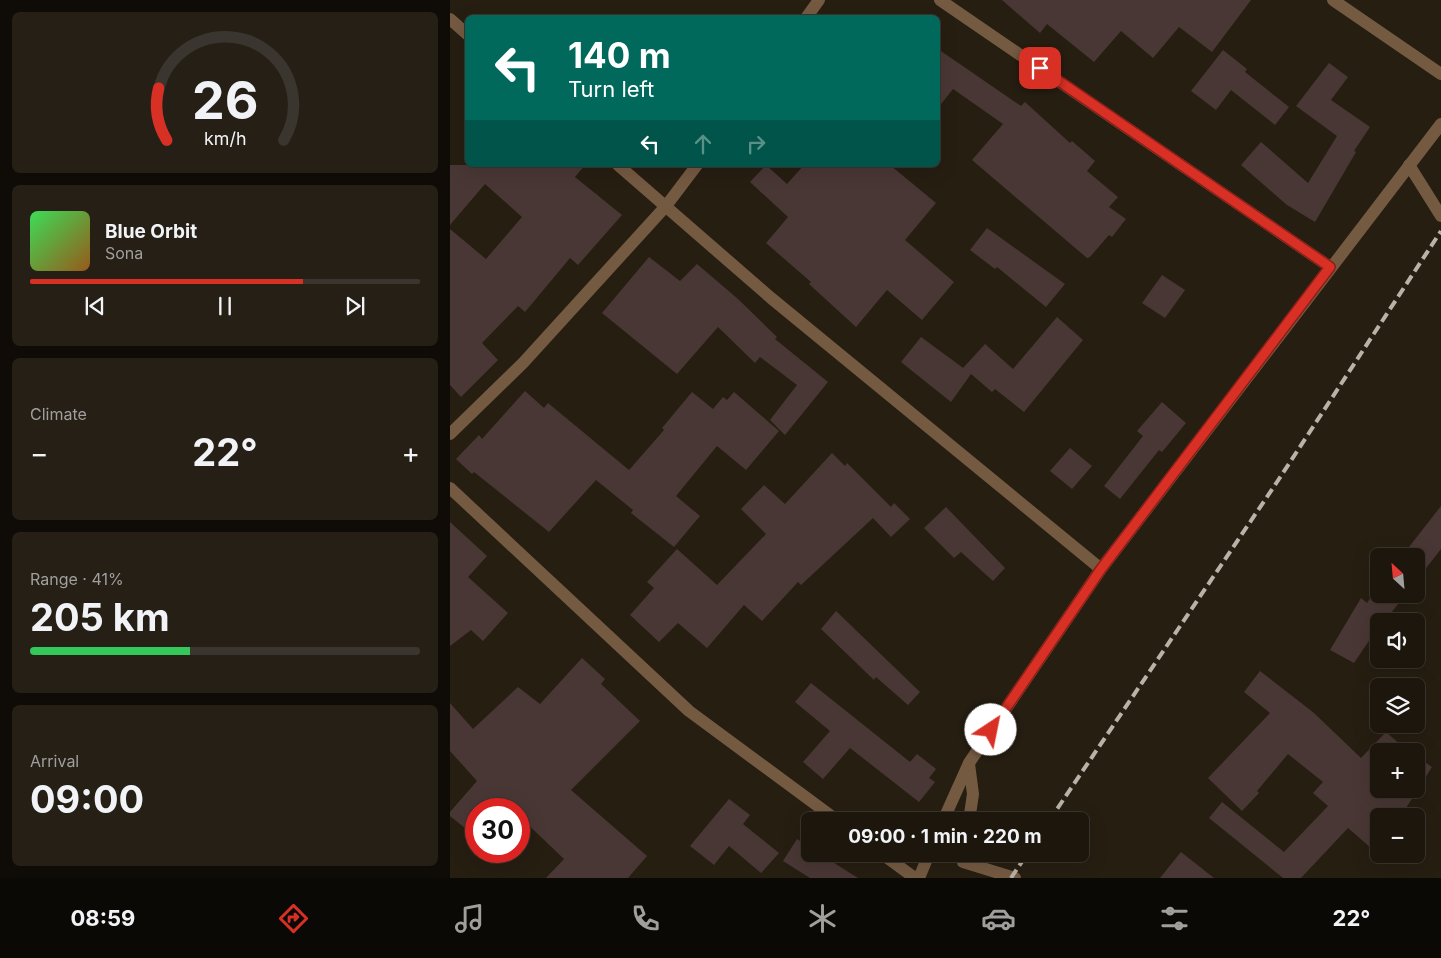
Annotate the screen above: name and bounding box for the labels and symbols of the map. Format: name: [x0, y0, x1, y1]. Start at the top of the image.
pin: [1019, 47, 1061, 89]
north arrow: [1370, 548, 1425, 602]
position arrow: [964, 703, 1016, 755]
speed limit sign: 30: [465, 798, 530, 863]

